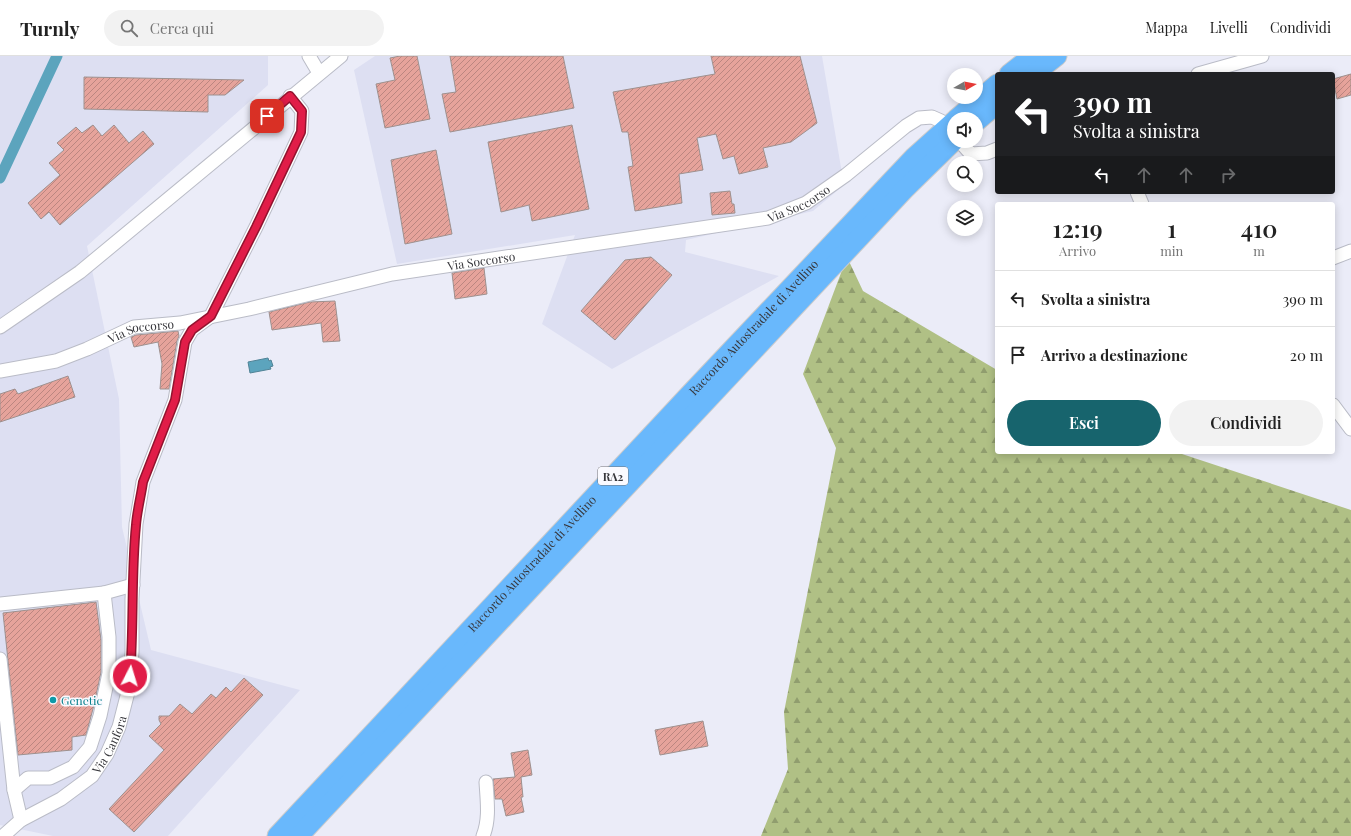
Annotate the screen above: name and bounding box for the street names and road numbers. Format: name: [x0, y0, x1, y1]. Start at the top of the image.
street label: Via Soccorso: [764, 181, 833, 226]
street label: Via Soccorso: [445, 248, 517, 274]
street label: Raccordo Autostradale di Avellino: [685, 255, 822, 398]
street label: Via Soccorso: [104, 316, 175, 347]
road number: RA2: [598, 467, 628, 485]
street label: Raccordo Autostradale di Avellino: [464, 491, 600, 635]
street label: Via Canfora: [88, 714, 130, 777]

